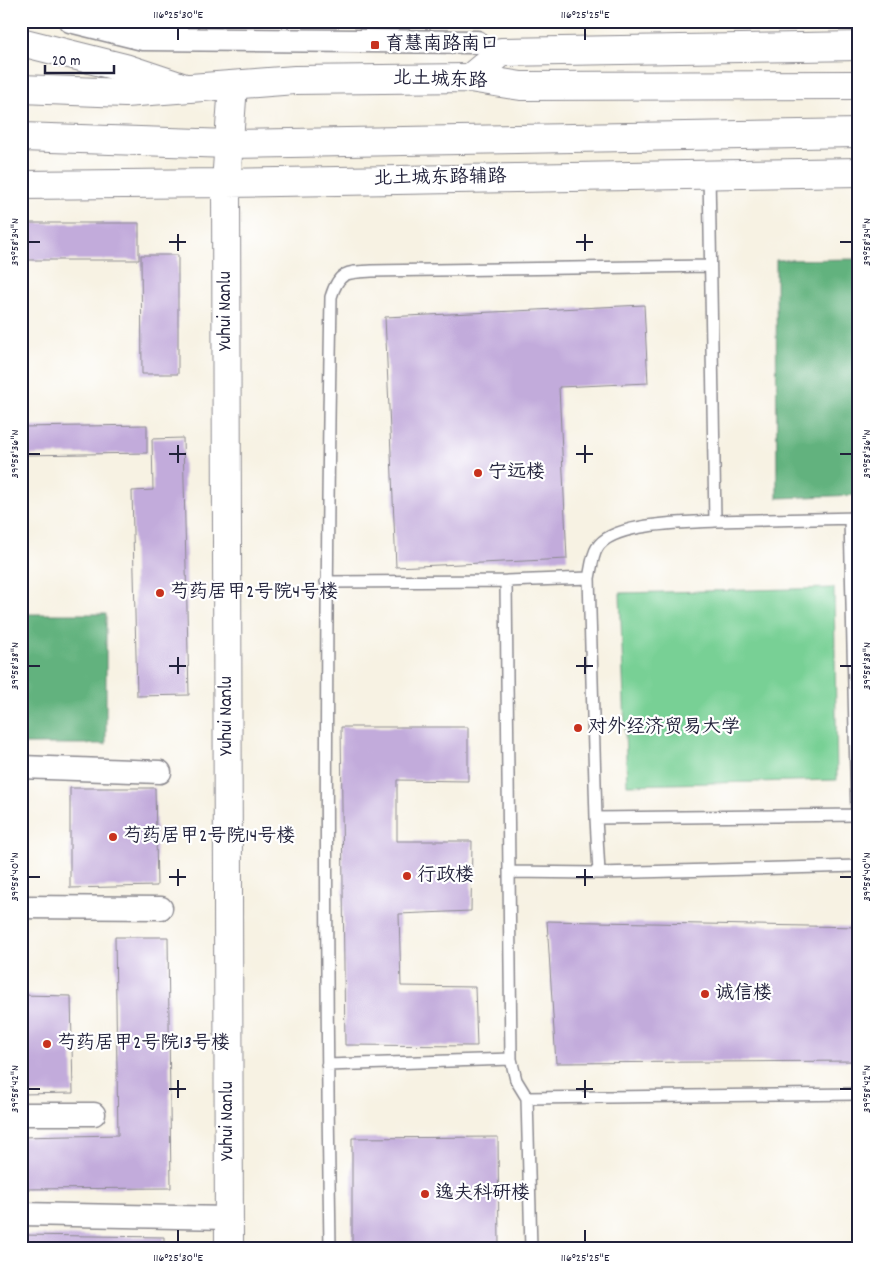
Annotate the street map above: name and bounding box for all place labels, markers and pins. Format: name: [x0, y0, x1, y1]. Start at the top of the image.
place label: 育慧南路南口: [385, 32, 499, 59]
marker: 育慧南路南口: [369, 39, 381, 51]
place label: 宁远楼: [488, 460, 545, 487]
marker: 宁远楼: [472, 467, 484, 479]
place label: 芍药居甲2号院4号楼: [170, 580, 338, 607]
marker: 芍药居甲2号院4号楼: [154, 587, 166, 599]
place label: 对外经济贸易大学: [588, 715, 740, 742]
marker: 对外经济贸易大学: [572, 722, 584, 734]
place label: 芍药居甲2号院14号楼: [123, 824, 295, 851]
marker: 芍药居甲2号院14号楼: [107, 831, 119, 843]
place label: 行政楼: [417, 863, 474, 890]
marker: 行政楼: [401, 870, 413, 882]
place label: 诚信楼: [715, 981, 772, 1008]
marker: 诚信楼: [699, 988, 711, 1000]
place label: 芍药居甲2号院13号楼: [57, 1031, 230, 1058]
marker: 芍药居甲2号院13号楼: [41, 1038, 53, 1050]
place label: 逸夫科研楼: [435, 1181, 530, 1208]
marker: 逸夫科研楼: [419, 1188, 431, 1200]

